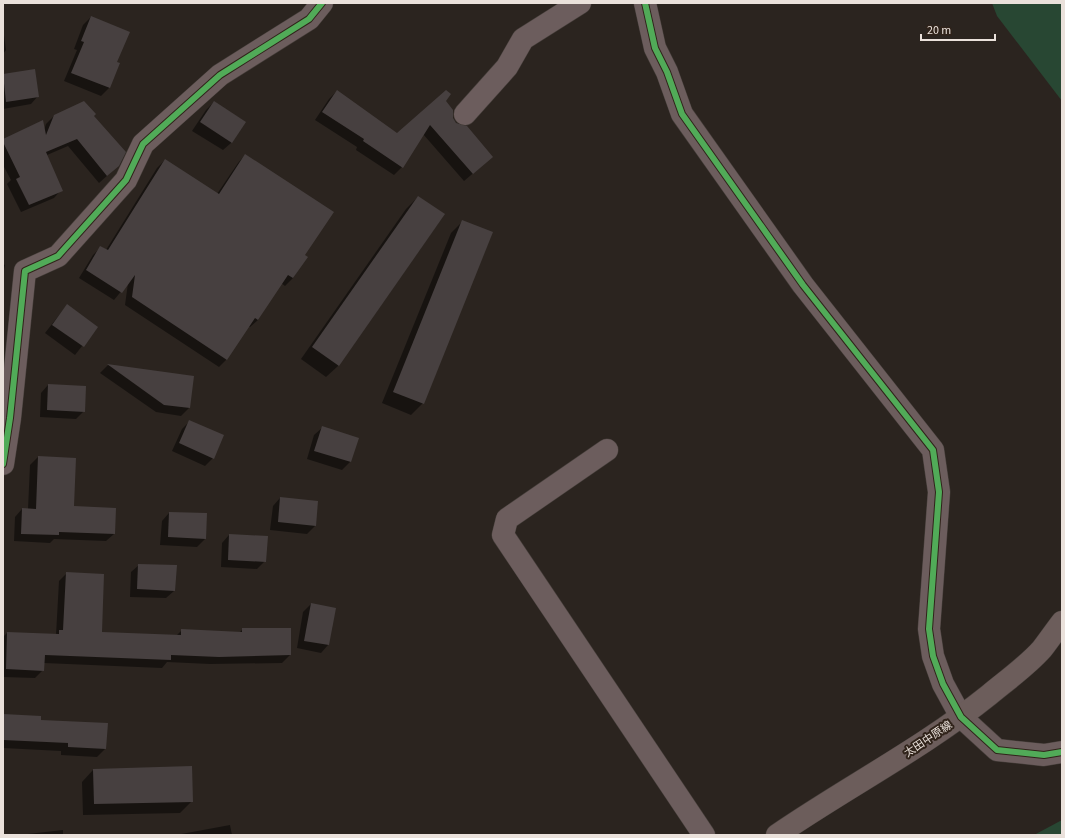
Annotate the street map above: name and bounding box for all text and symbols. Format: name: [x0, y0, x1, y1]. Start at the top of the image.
scale bar: [921, 16, 995, 42]
text: 20 m: [927, 22, 951, 39]
street label: 太田中原線: [901, 717, 955, 761]

